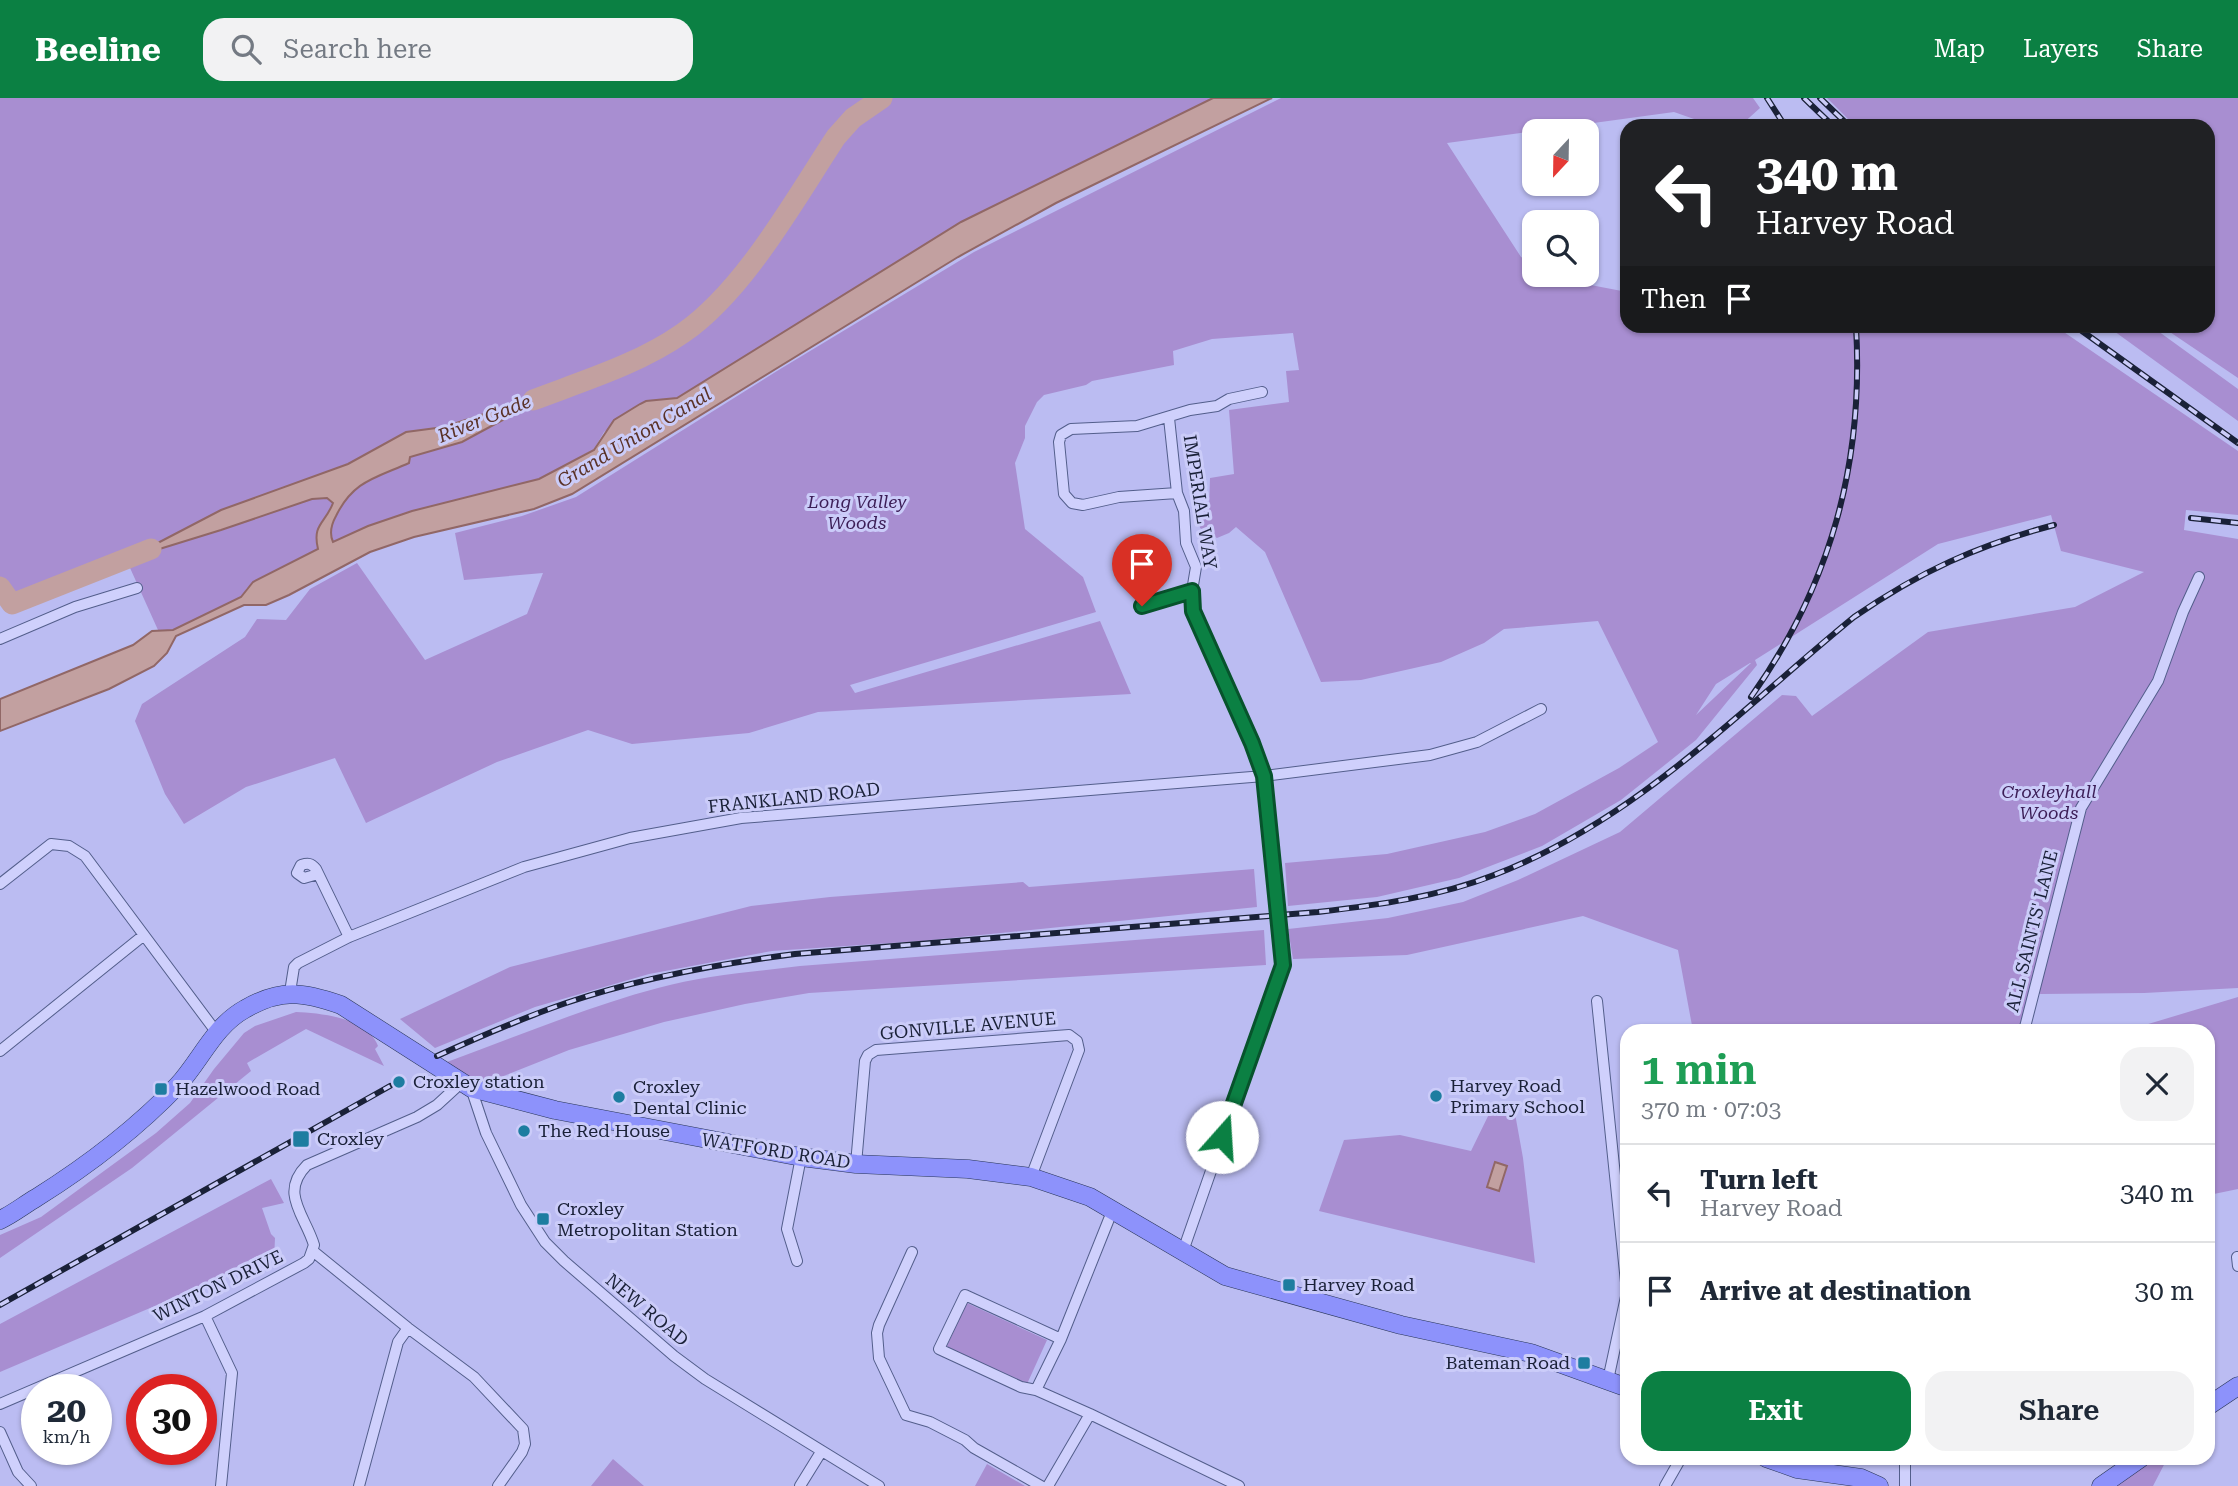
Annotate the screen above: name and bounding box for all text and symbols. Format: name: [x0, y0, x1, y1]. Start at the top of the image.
search box: [203, 18, 693, 81]
text: Beeline: [35, 30, 161, 69]
icon: search: [227, 30, 265, 68]
text: Search here: [283, 34, 432, 64]
text: Map: [1934, 35, 1985, 63]
text: Layers: [2023, 35, 2099, 63]
text: Share: [2137, 35, 2203, 63]
north arrow: [1522, 119, 1600, 196]
map controls: [1522, 119, 1599, 287]
text: 340 m: [1756, 145, 1898, 202]
icon: left: [1641, 147, 1732, 238]
text: Harvey Road: [1756, 204, 1954, 242]
button: search: [1522, 210, 1599, 287]
icon: arrive: [1720, 280, 1758, 318]
text: Then: [1641, 284, 1706, 314]
water label: Grand Union Canal: [553, 382, 716, 493]
water label: River Gade: [433, 389, 535, 448]
street label: IMPERIAL WAY: [1179, 433, 1222, 571]
park label: Long Valley Woods: [806, 491, 907, 533]
pin: [1112, 534, 1172, 606]
icon: arrive: [1123, 545, 1161, 583]
street label: FRANKLAND ROAD: [707, 778, 881, 817]
park label: Croxleyhall Woods: [2001, 781, 2097, 823]
street label: ALL SAINTS' LANE: [2001, 848, 2062, 1014]
street label: GONVILLE AVENUE: [879, 1007, 1057, 1044]
text: 1 min: [1641, 1045, 1757, 1094]
button: close: [2120, 1047, 2194, 1121]
place label: Croxley station: [413, 1071, 545, 1092]
marker: Croxley station: [391, 1074, 407, 1090]
place label: Harvey Road Primary School: [1450, 1075, 1585, 1117]
place label: Croxley Dental Clinic: [633, 1076, 747, 1118]
place label: Hazelwood Road: [175, 1078, 321, 1099]
marker: Hazelwood Road: [153, 1081, 169, 1097]
marker: Harvey Road Primary School: [1428, 1088, 1444, 1104]
marker: Croxley Dental Clinic: [611, 1089, 627, 1105]
text: 370 m · 07:03: [1641, 1096, 1781, 1123]
position arrow: [1185, 1100, 1259, 1174]
place label: The Red House: [538, 1120, 670, 1141]
marker: The Red House: [516, 1123, 532, 1139]
place label: Croxley: [317, 1128, 385, 1149]
street label: WATFORD ROAD: [700, 1128, 852, 1173]
marker: Croxley: [291, 1129, 311, 1149]
text: Turn left: [1700, 1165, 1818, 1195]
icon: left: [1641, 1174, 1679, 1212]
text: 340 m: [2120, 1178, 2194, 1208]
text: Harvey Road: [1700, 1195, 1843, 1222]
place label: Croxley Metropolitan Station: [557, 1198, 738, 1240]
marker: Croxley Metropolitan Station: [535, 1211, 551, 1227]
street label: WINTON DRIVE: [150, 1245, 286, 1326]
street label: NEW ROAD: [602, 1269, 693, 1350]
icon: arrive: [1641, 1272, 1679, 1310]
place label: Harvey Road: [1303, 1274, 1415, 1295]
text: Arrive at destination: [1700, 1276, 1971, 1306]
text: 30 m: [2135, 1276, 2194, 1306]
marker: Harvey Road: [1281, 1277, 1297, 1293]
place label: Bateman Road: [1445, 1352, 1570, 1373]
marker: Bateman Road: [1576, 1355, 1592, 1371]
button: Exit: [1641, 1371, 1911, 1451]
button: Share: [1925, 1371, 2194, 1451]
speed limit sign: 30: [126, 1374, 217, 1465]
text: 20: [47, 1390, 86, 1431]
text: km/h: [42, 1426, 91, 1447]

